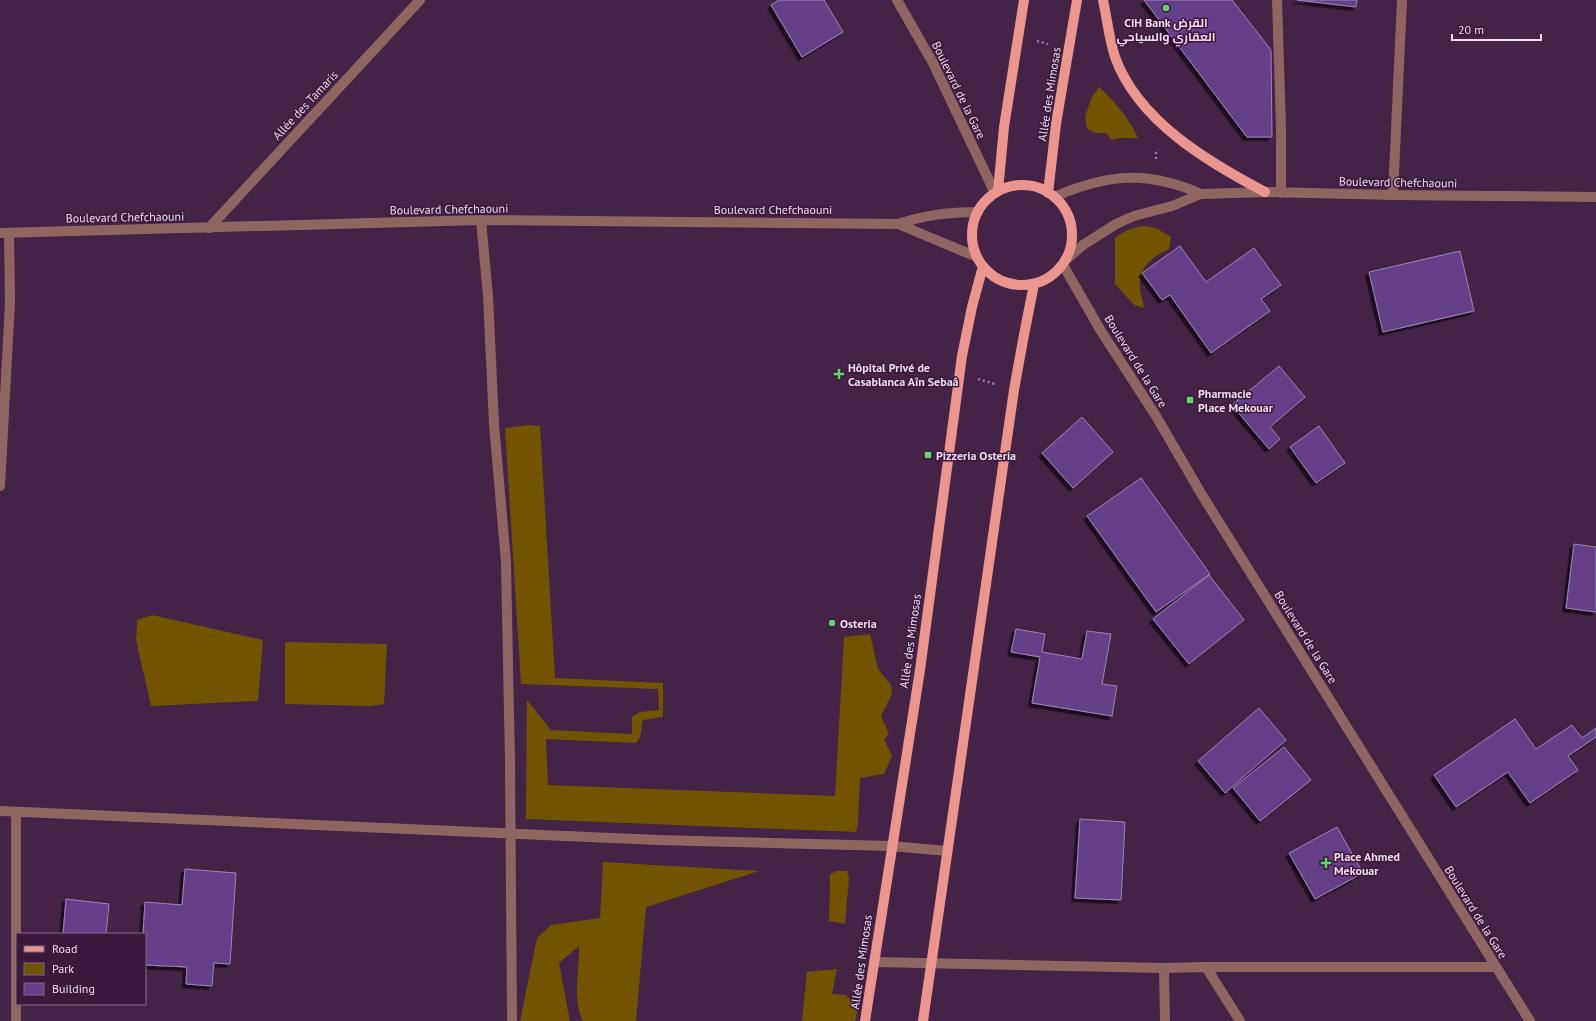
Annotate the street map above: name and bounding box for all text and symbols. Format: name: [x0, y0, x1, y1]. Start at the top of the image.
marker: CIH Bank القرض العقاري والسياحي: [1161, 3, 1171, 13]
place label: CIH Bank القرض العقاري والسياحي: [1116, 15, 1216, 47]
scale bar: [1452, 16, 1541, 42]
text: 20 m: [1458, 22, 1484, 37]
street label: Boulevard de la Gare: [929, 39, 989, 141]
street label: Allée des Mimosas: [1034, 46, 1064, 142]
street label: Allée des Tamaris: [269, 67, 341, 143]
street label: Boulevard Chefchaouni: [1339, 173, 1457, 191]
street label: Boulevard Chefchaouni: [390, 200, 508, 218]
street label: Boulevard Chefchaouni: [714, 202, 832, 217]
street label: Boulevard Chefchaouni: [66, 208, 184, 226]
street label: Boulevard de la Gare: [1101, 312, 1171, 410]
place label: Hôpital Privé de Casablanca Aîn Sebaâ: [848, 360, 959, 389]
marker: Hôpital Privé de Casablanca Aîn Sebaâ: [833, 368, 845, 380]
place label: Pharmacie Place Mekouar: [1198, 386, 1274, 415]
marker: Pharmacie Place Mekouar: [1185, 395, 1195, 405]
place label: Pizzeria Osteria: [936, 448, 1016, 463]
marker: Pizzeria Osteria: [923, 450, 933, 460]
street label: Boulevard de la Gare: [1271, 588, 1341, 686]
street label: Allée des Mimosas: [896, 593, 924, 689]
place label: Osteria: [840, 616, 877, 631]
marker: Osteria: [827, 618, 837, 628]
place label: Place Ahmed Mekouar: [1334, 849, 1400, 878]
marker: Place Ahmed Mekouar: [1321, 858, 1331, 868]
street label: Boulevard de la Gare: [1441, 863, 1511, 961]
street label: Allée des Mimosas: [847, 914, 875, 1010]
legend: [16, 933, 146, 1005]
text: Road: [52, 941, 77, 956]
text: Park: [52, 961, 74, 976]
text: Building: [52, 981, 95, 996]

